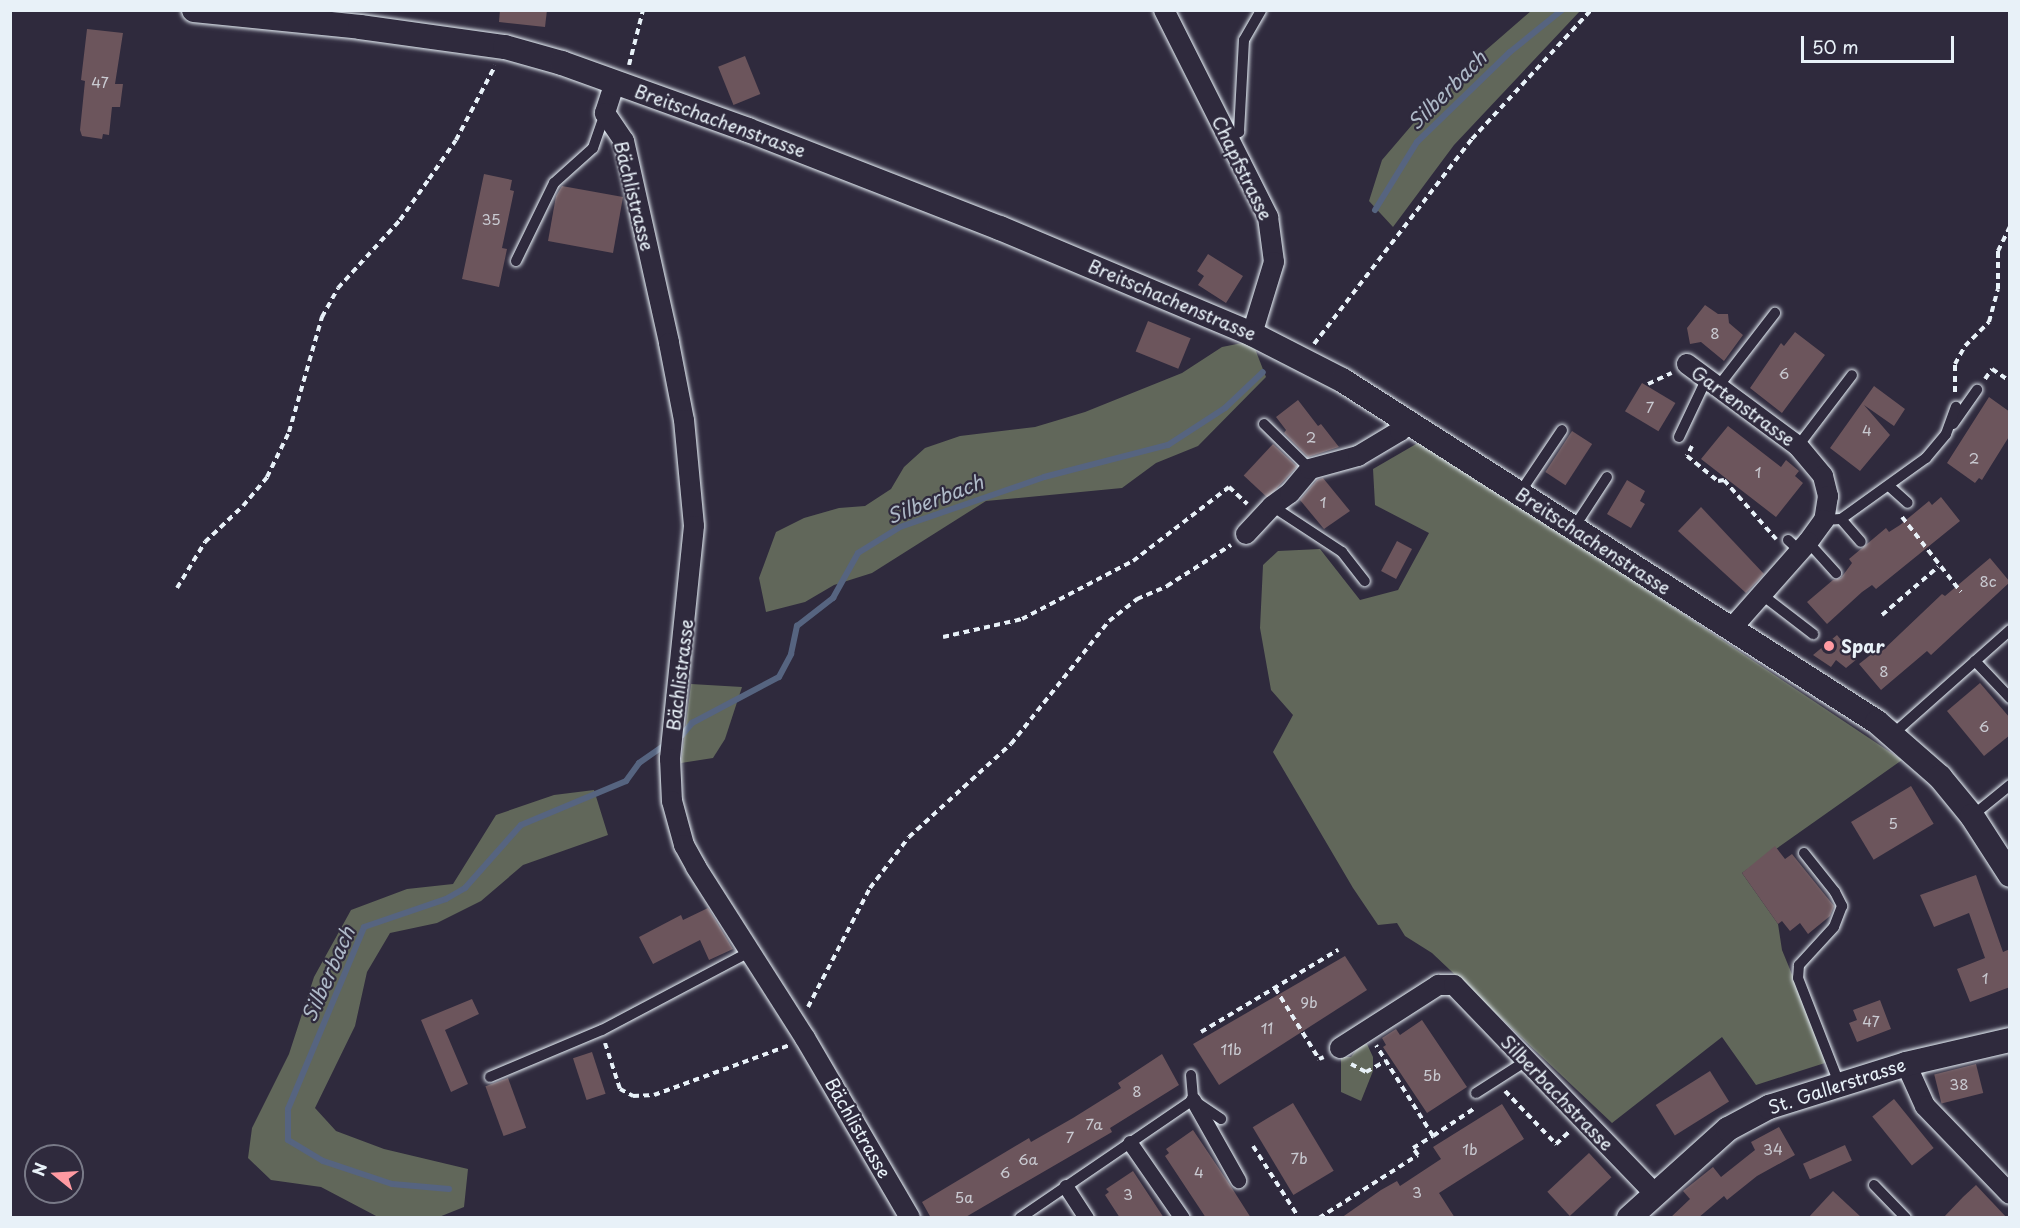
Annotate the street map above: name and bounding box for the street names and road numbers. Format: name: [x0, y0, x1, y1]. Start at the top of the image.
street label: Breitschachenstrasse: [632, 80, 808, 162]
street label: Chapfstrasse: [1207, 112, 1277, 224]
street label: Bächlistrasse: [610, 139, 658, 253]
street label: Breitschachenstrasse: [1085, 255, 1259, 345]
street label: Gartenstrasse: [1687, 361, 1799, 451]
street label: Breitschachenstrasse: [1512, 483, 1674, 599]
street label: Bächlistrasse: [662, 618, 698, 732]
street label: Silberbachstrasse: [1497, 1031, 1617, 1155]
street label: St. Gallerstrasse: [1765, 1054, 1909, 1118]
street label: Bächlistrasse: [821, 1074, 895, 1182]

